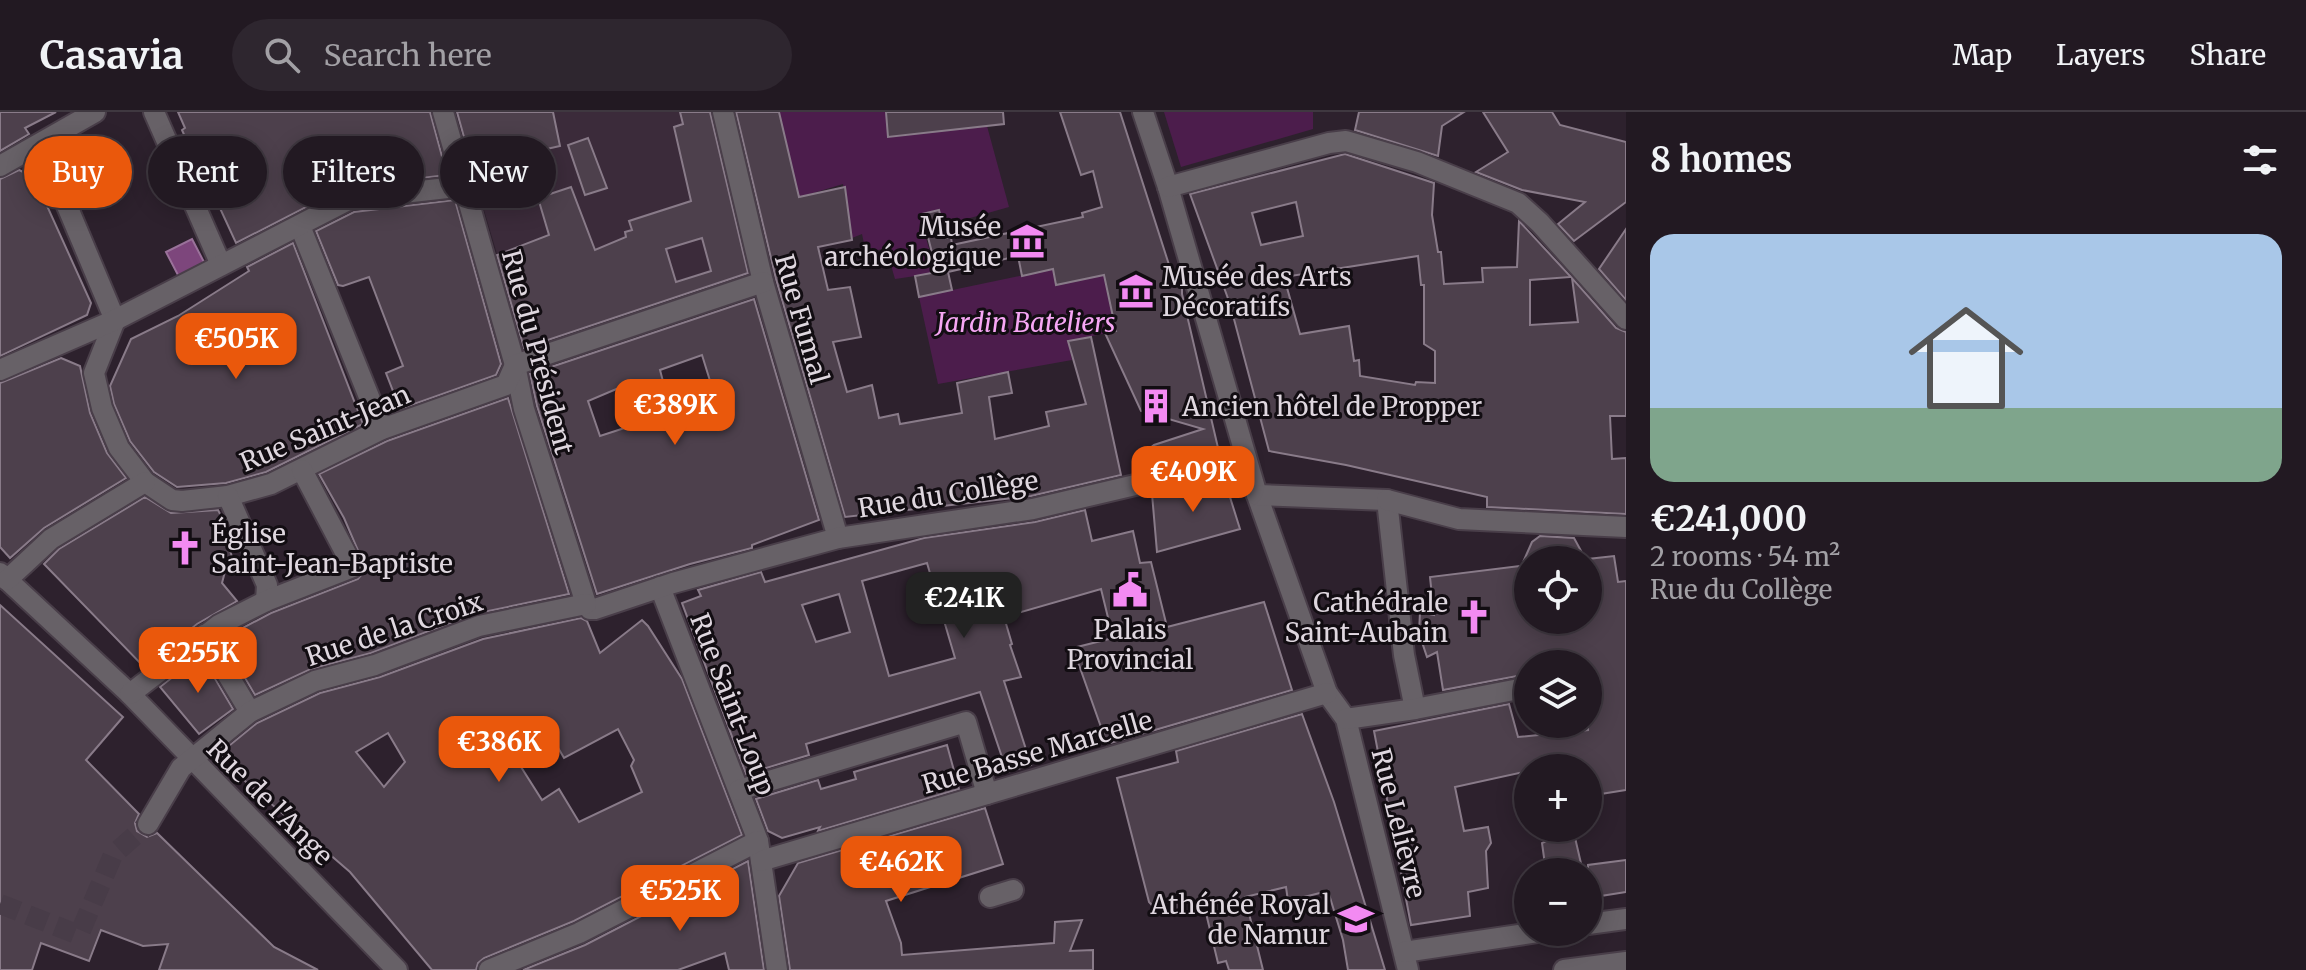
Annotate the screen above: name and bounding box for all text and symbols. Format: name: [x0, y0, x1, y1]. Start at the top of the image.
search box: [232, 19, 792, 91]
text: Casavia: [40, 32, 184, 79]
icon: search: [260, 33, 304, 77]
text: Search here: [324, 36, 492, 74]
text: Map: [1952, 37, 2012, 73]
text: Layers: [2056, 37, 2145, 73]
text: Share: [2189, 37, 2266, 73]
chip: Buy: [24, 136, 132, 208]
chip: Rent: [148, 136, 267, 208]
chip: Filters: [283, 136, 424, 208]
chip: New: [440, 136, 556, 208]
icon: filters: [2238, 138, 2282, 182]
text: 8 homes: [1650, 139, 1792, 181]
place label: Musée archéologique: [824, 210, 1001, 273]
museum icon: Musée archéologique: [1008, 222, 1046, 260]
street label: Rue du Président: [495, 246, 581, 458]
street label: Rue Fumal: [768, 250, 836, 388]
place label: Musée des Arts Décoratifs: [1162, 260, 1352, 323]
museum icon: Musée des Arts Décoratifs: [1117, 272, 1155, 310]
icon: home: [1894, 286, 2038, 430]
park label: Jardin Bateliers: [934, 306, 1116, 339]
pin: €505K: [180, 313, 292, 381]
text: €505K: [194, 322, 278, 355]
street label: Rue Saint-Jean: [235, 377, 415, 479]
pin: €389K: [619, 379, 731, 447]
building icon: Ancien hôtel de Propper: [1137, 387, 1175, 425]
text: €389K: [633, 388, 717, 421]
place label: Ancien hôtel de Propper: [1181, 390, 1483, 423]
pin: €409K: [1137, 446, 1249, 514]
text: €409K: [1150, 455, 1236, 488]
street label: Rue du Collège: [855, 463, 1041, 525]
text: €241,000: [1650, 498, 1807, 540]
place label: Église Saint-Jean-Baptiste: [211, 516, 453, 580]
church icon: Église Saint-Jean-Baptiste: [166, 529, 204, 567]
text: 2 rooms · 54 m²: [1650, 540, 1840, 573]
map controls: [1514, 546, 1602, 946]
button: locate: [1514, 546, 1602, 634]
public building icon: Palais Provincial: [1111, 571, 1149, 609]
pin: €241K: [908, 572, 1020, 640]
text: Rue du Collège: [1650, 573, 1832, 606]
text: €241K: [924, 581, 1004, 614]
street label: Rue de la Croix: [301, 585, 487, 673]
place label: Cathédrale Saint-Aubain: [1285, 586, 1448, 649]
church icon: Cathédrale Saint-Aubain: [1455, 598, 1493, 636]
street label: Rue Saint-Loup: [683, 608, 783, 800]
place label: Palais Provincial: [1067, 613, 1193, 676]
pin: €255K: [142, 627, 254, 695]
text: €255K: [157, 636, 239, 669]
button: layers: [1514, 650, 1602, 738]
street label: Rue Basse Marcelle: [918, 703, 1156, 801]
pin: €386K: [443, 716, 555, 784]
text: €386K: [457, 725, 541, 758]
street label: Rue de l'Ange: [200, 732, 340, 872]
street label: Rue Lelièvre: [1364, 745, 1434, 901]
button: +: [1514, 754, 1602, 842]
pin: €462K: [845, 836, 957, 904]
text: €462K: [859, 845, 943, 878]
button: −: [1514, 858, 1602, 946]
pin: €525K: [624, 865, 736, 933]
text: €525K: [639, 874, 721, 907]
place label: Athénée Royal de Namur: [1149, 888, 1330, 951]
school or university icon: Athénée Royal de Namur: [1337, 900, 1375, 938]

